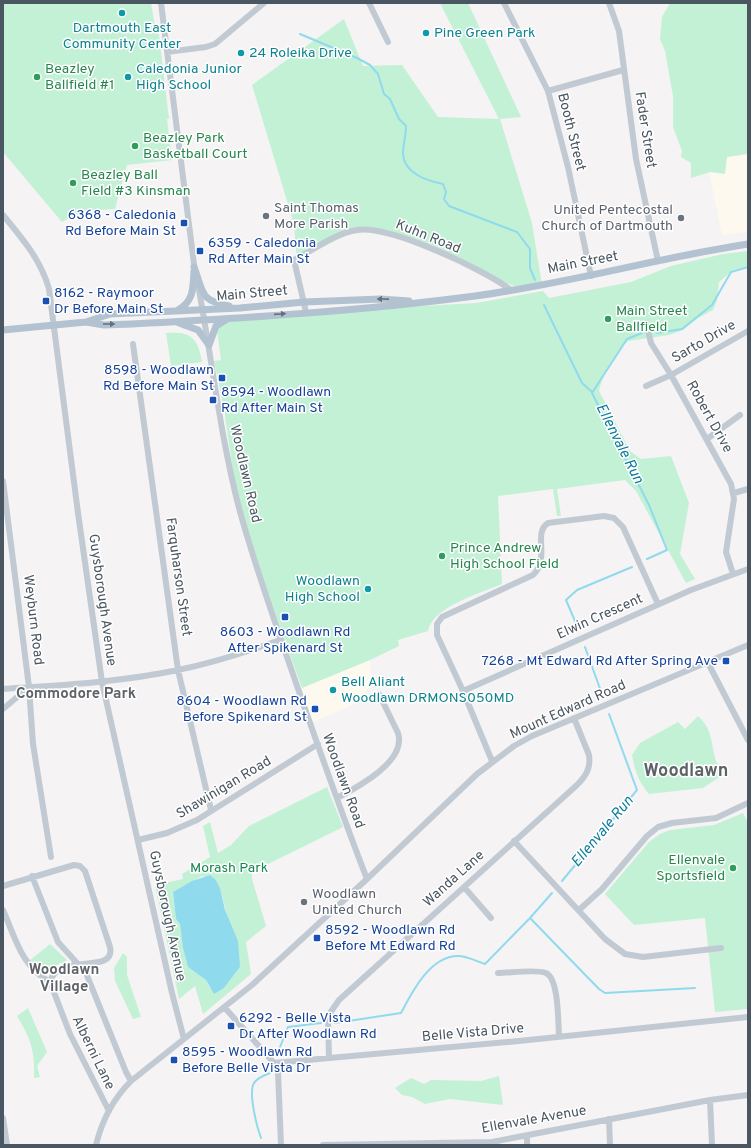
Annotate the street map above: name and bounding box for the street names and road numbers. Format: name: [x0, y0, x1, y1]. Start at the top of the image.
street label: Booth Street: [553, 91, 589, 173]
street label: Fader Street: [631, 91, 659, 169]
street label: Kuhn Road: [393, 216, 463, 258]
street label: Main Street: [546, 248, 620, 278]
street label: Main Street: [216, 282, 288, 306]
street label: Sarto Drive: [669, 317, 739, 367]
street label: Robert Drive: [682, 378, 736, 456]
street label: Woodlawn Road: [225, 423, 265, 525]
street label: Farquharson Street: [161, 516, 195, 638]
street label: Guysborough Avenue: [84, 533, 120, 667]
street label: Weyburn Road: [19, 574, 47, 666]
street label: Elwin Crescent: [554, 590, 646, 644]
street label: Mount Edward Road: [507, 677, 629, 743]
street label: Woodlawn Road: [318, 731, 368, 831]
street label: Shawinigan Road: [173, 753, 275, 823]
street label: Wanda Lane: [420, 847, 488, 911]
street label: Guysborough Avenue: [145, 849, 189, 983]
street label: Alberni Lane: [68, 1013, 118, 1093]
street label: Belle Vista Drive: [421, 1020, 525, 1046]
street label: Ellenvale Avenue: [480, 1102, 588, 1138]

